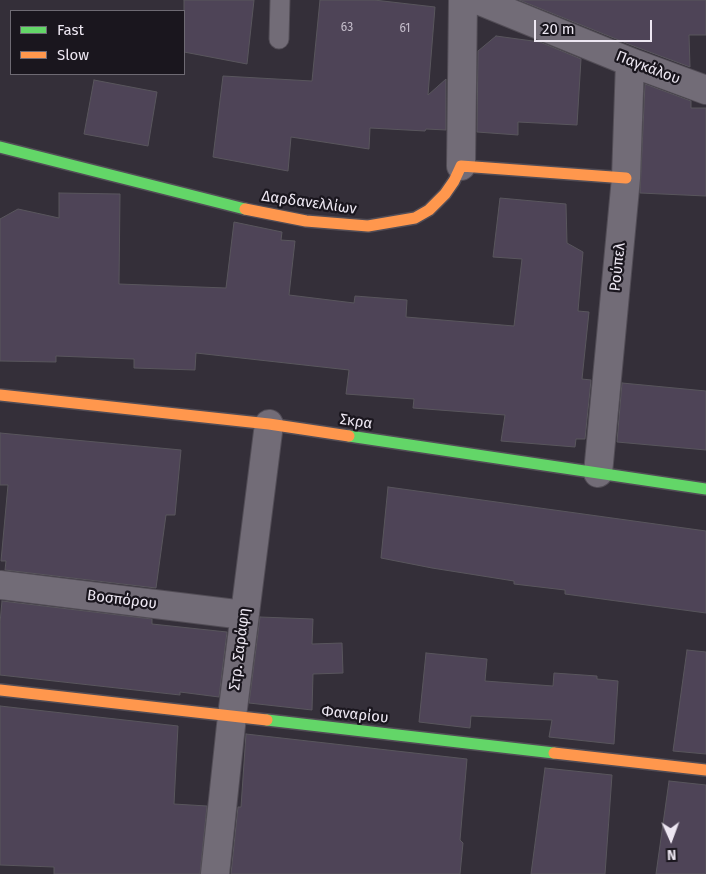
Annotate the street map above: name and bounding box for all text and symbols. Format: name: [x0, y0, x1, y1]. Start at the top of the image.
legend: [10, 10, 185, 75]
scale bar: [536, 10, 654, 42]
text: 20 m: [542, 20, 575, 38]
text: Fast: [57, 21, 84, 39]
house number: 63: [341, 21, 353, 35]
house number: 61: [399, 22, 411, 36]
text: Slow: [57, 46, 89, 64]
street label: Παγκάλου: [613, 48, 683, 88]
street label: Δαρδανελλίων: [260, 187, 358, 219]
street label: Ρούπελ: [607, 242, 629, 292]
street label: Σκρα: [339, 411, 373, 433]
street label: Βοσπόρου: [86, 587, 158, 613]
street label: Στρ. Σαράφη: [226, 607, 254, 691]
street label: Φαναρίου: [321, 703, 389, 727]
north arrow: [646, 814, 696, 864]
text: N: [667, 846, 676, 863]

